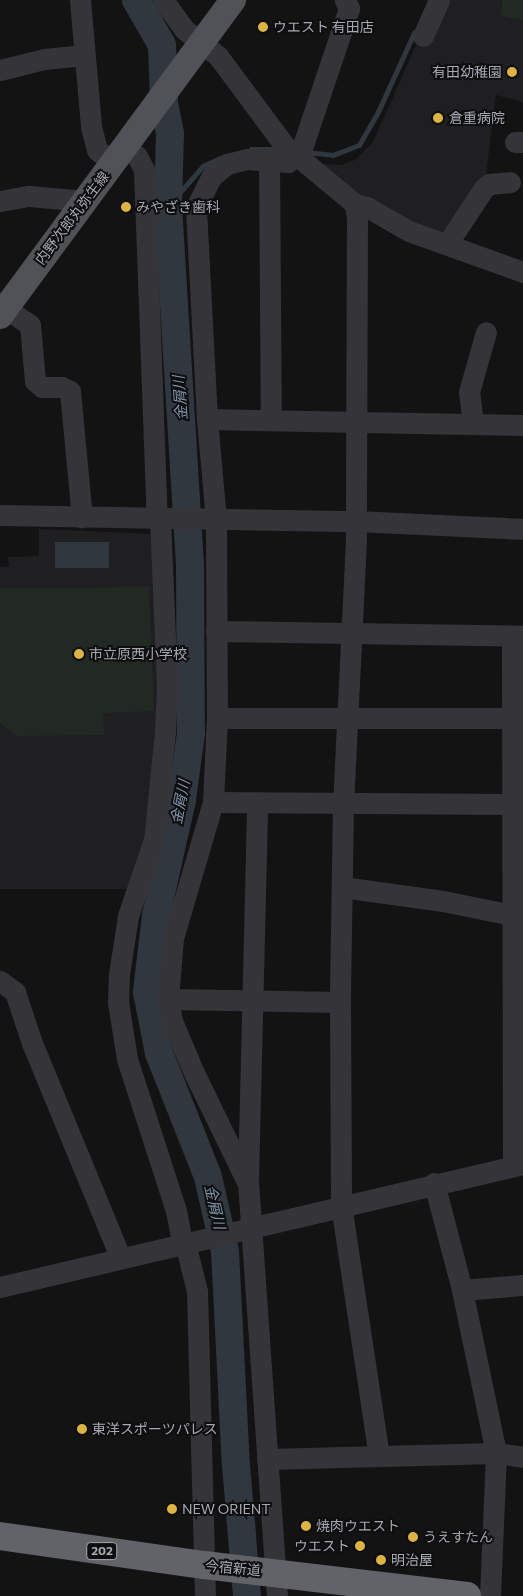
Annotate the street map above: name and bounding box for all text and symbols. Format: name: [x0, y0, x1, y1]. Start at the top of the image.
place label: ウエスト 有田店: [273, 19, 374, 35]
marker: ウエスト 有田店: [257, 21, 269, 33]
place label: 有田幼稚園: [432, 64, 502, 80]
marker: 有田幼稚園: [506, 66, 518, 78]
place label: 倉重病院: [449, 110, 505, 126]
marker: 倉重病院: [431, 111, 445, 125]
street label: 内野次郎丸弥生線: [32, 168, 112, 268]
place label: みやざき歯科: [136, 199, 220, 215]
marker: みやざき歯科: [120, 201, 132, 213]
water label: 金屑川: [169, 375, 191, 421]
place label: 市立原西小学校: [89, 646, 187, 662]
marker: 市立原西小学校: [73, 648, 85, 660]
water label: 金屑川: [167, 778, 193, 826]
water label: 金屑川: [201, 1183, 229, 1231]
place label: 東洋スポーツパレス: [92, 1421, 218, 1437]
marker: 東洋スポーツパレス: [76, 1423, 88, 1435]
place label: NEW ORIENT: [182, 1501, 270, 1517]
marker: NEW ORIENT: [166, 1503, 178, 1515]
place label: 焼肉ウエスト: [316, 1518, 400, 1534]
marker: 焼肉ウエスト: [300, 1520, 312, 1532]
place label: うえすたん: [423, 1529, 493, 1545]
marker: うえすたん: [407, 1531, 419, 1543]
place label: ウエスト: [294, 1538, 350, 1554]
marker: ウエスト: [354, 1540, 366, 1552]
road number: 202: [86, 1542, 118, 1560]
place label: 明治屋: [391, 1552, 433, 1568]
marker: 明治屋: [375, 1554, 387, 1566]
street label: 今宿新道: [204, 1557, 262, 1579]

